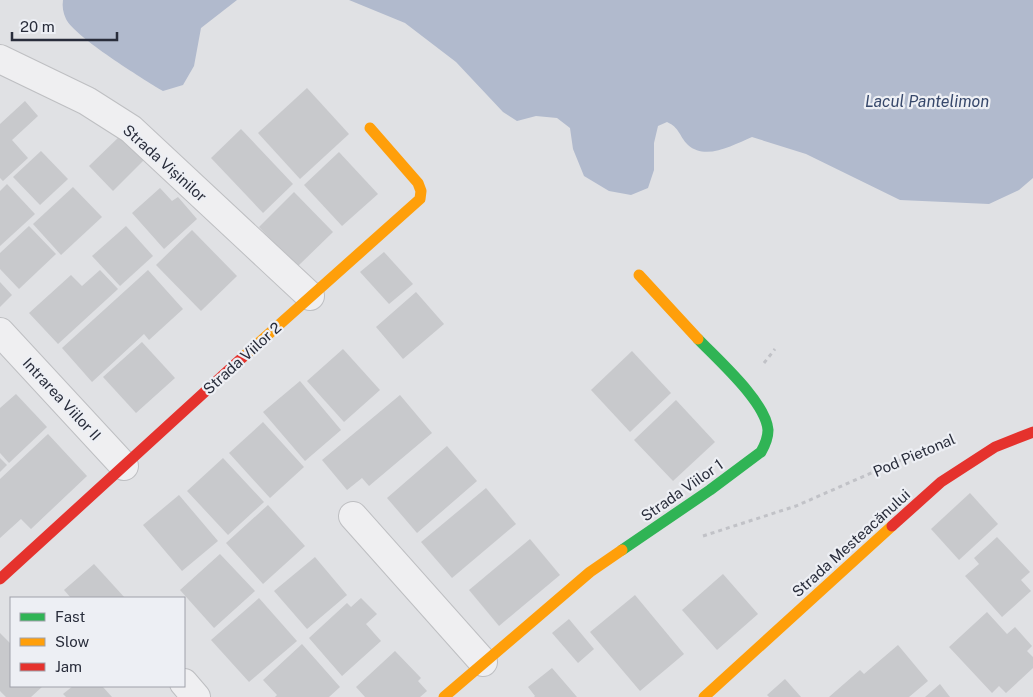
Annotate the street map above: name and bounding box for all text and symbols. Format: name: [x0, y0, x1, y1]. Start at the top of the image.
scale bar: [12, 10, 118, 42]
text: 20 m: [20, 18, 55, 35]
water label: Lacul Pantelimon: [865, 92, 989, 111]
street label: Strada Vișinilor: [120, 121, 210, 205]
street label: Strada Viilor 2: [200, 319, 284, 397]
street label: Intrarea Viilor II: [19, 354, 105, 444]
street label: Pod Pietonal: [870, 430, 958, 480]
street label: Strada Viilor 1: [638, 456, 726, 524]
street label: Strada Mesteacănului: [789, 486, 913, 600]
legend: [10, 597, 185, 687]
text: Fast: [55, 608, 85, 625]
text: Slow: [55, 633, 90, 650]
text: Jam: [55, 658, 82, 675]

